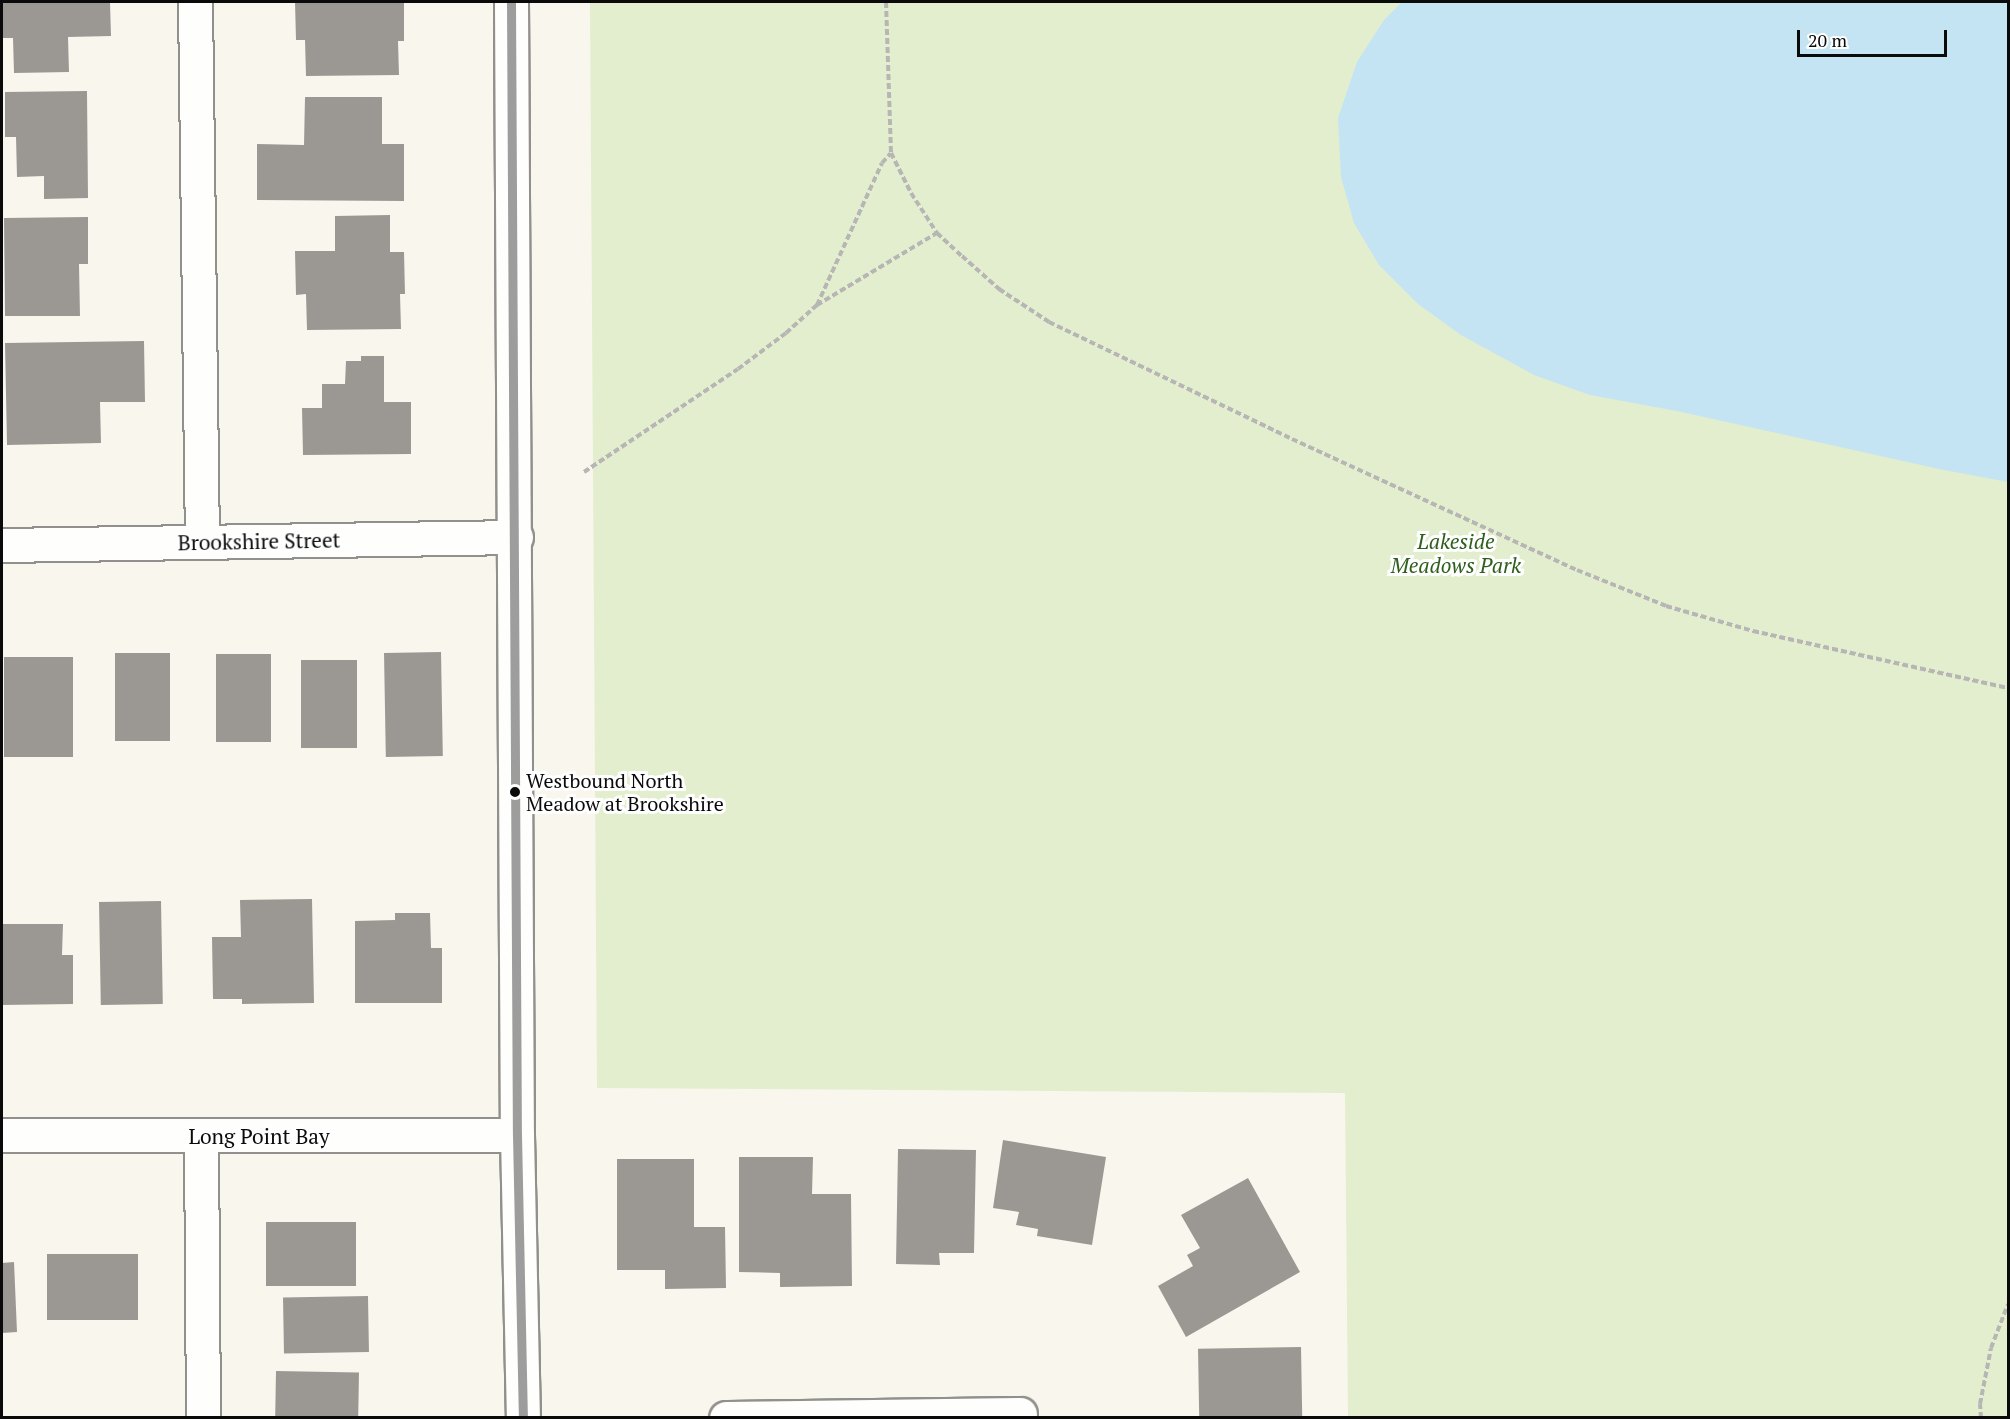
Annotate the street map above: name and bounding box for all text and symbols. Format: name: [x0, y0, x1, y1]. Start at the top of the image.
scale bar: [1800, 18, 1950, 56]
text: 20 m: [1808, 28, 1847, 52]
street label: Brookshire Street: [178, 527, 340, 555]
park label: Lakeside Meadows Park: [1391, 528, 1521, 578]
place label: Westbound North Meadow at Brookshire: [526, 768, 724, 815]
marker: Westbound North Meadow at Brookshire: [509, 786, 521, 798]
street label: Long Point Bay: [188, 1123, 330, 1149]

